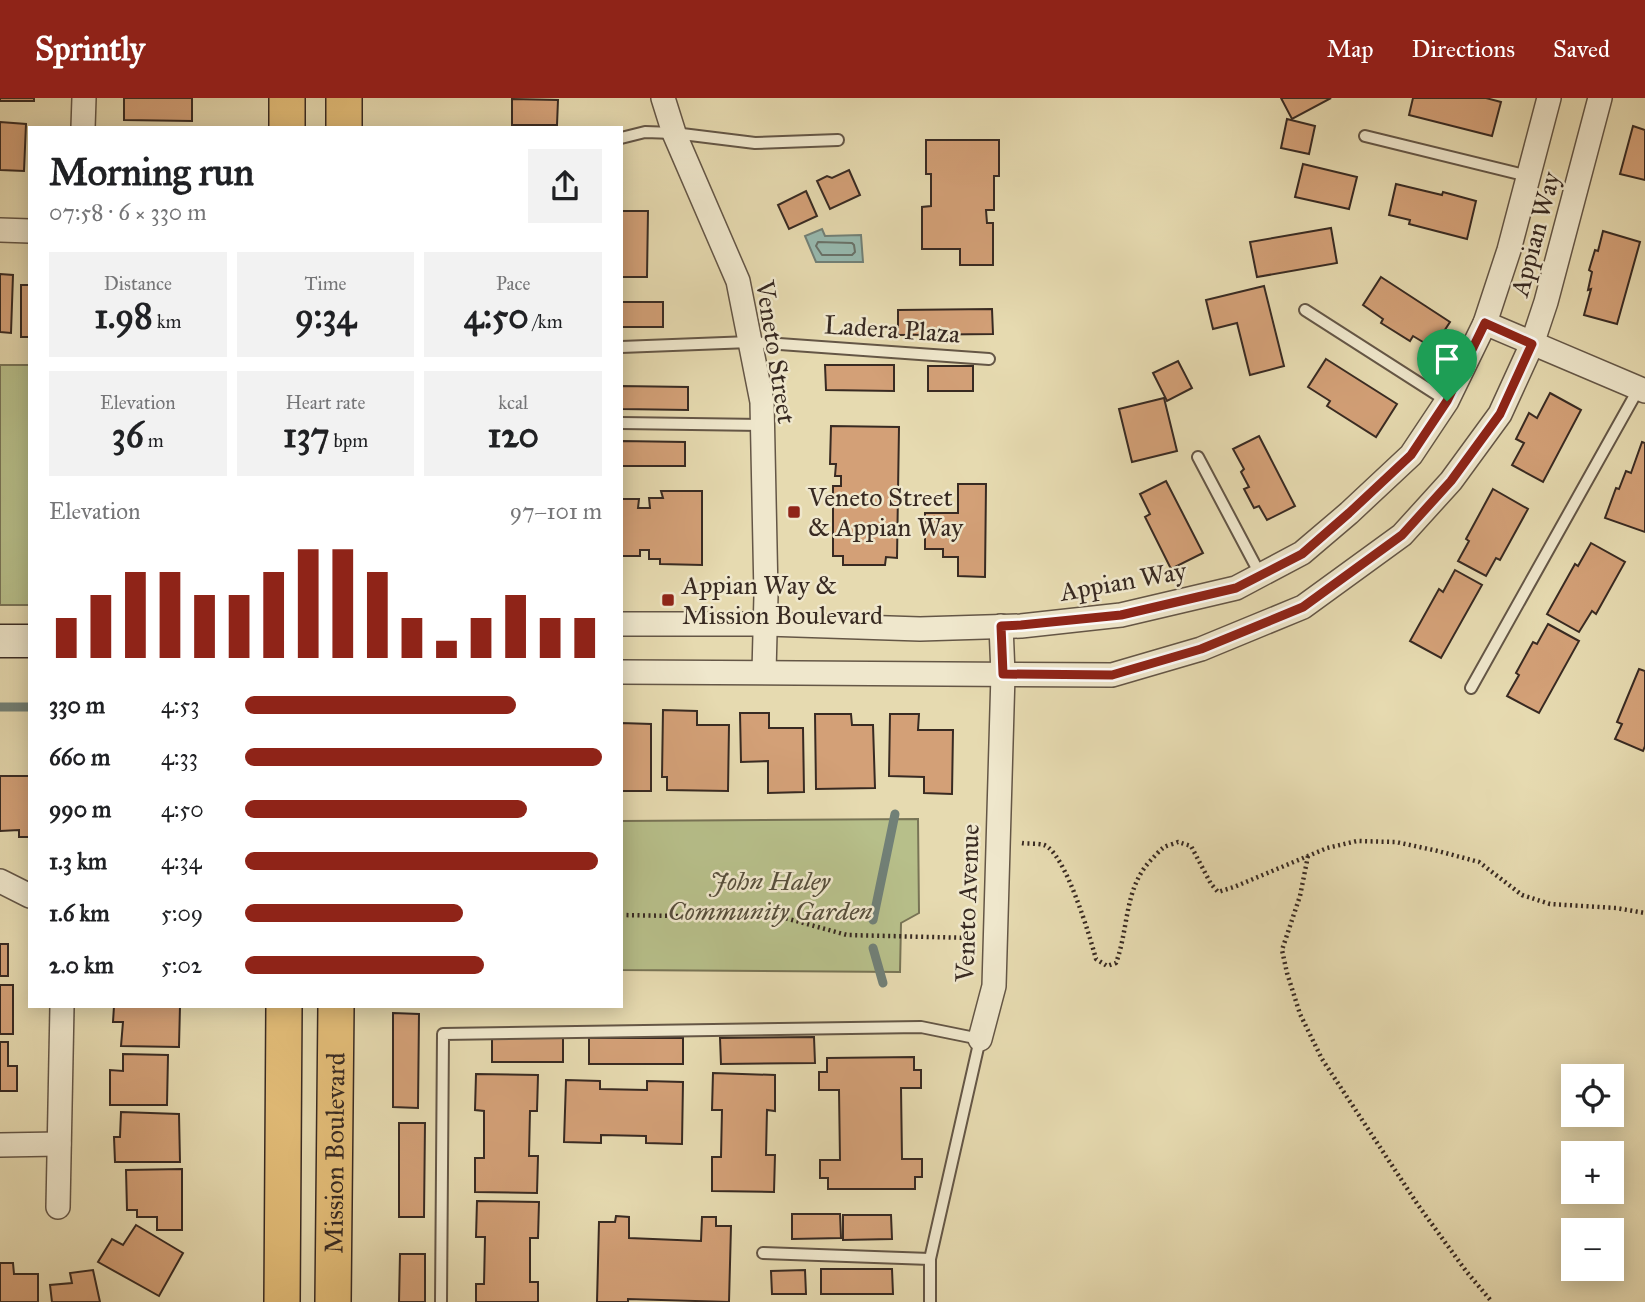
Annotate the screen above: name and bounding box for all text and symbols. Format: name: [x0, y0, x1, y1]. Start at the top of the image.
text: Sprintly: [35, 29, 145, 69]
text: Map: [1327, 34, 1374, 64]
text: Directions: [1412, 34, 1515, 64]
text: Saved: [1553, 34, 1610, 64]
text: Morning run: [49, 149, 254, 195]
button: share: [528, 149, 602, 223]
street label: Appian Way: [1503, 167, 1567, 301]
text: 07:58 · 6 × 330 m: [49, 198, 207, 226]
text: Distance: [104, 272, 172, 295]
text: Time: [304, 272, 347, 295]
text: Pace: [496, 272, 530, 295]
street label: Veneto Street: [749, 277, 803, 426]
text: 1.98: [94, 295, 153, 338]
text: 9:34: [295, 295, 356, 338]
text: 4:50: [464, 295, 529, 338]
street label: Ladera Plaza: [823, 308, 961, 350]
text: km: [153, 310, 182, 333]
text: /km: [529, 310, 563, 333]
pin: [1417, 329, 1477, 401]
icon: arrive: [1428, 340, 1466, 378]
text: Elevation: [100, 391, 176, 414]
text: Heart rate: [286, 391, 365, 414]
text: kcal: [498, 391, 528, 414]
text: 36: [112, 414, 144, 457]
text: 137: [283, 414, 329, 457]
text: 120: [487, 414, 539, 457]
text: m: [144, 429, 164, 452]
text: bpm: [329, 429, 368, 452]
place label: Veneto Street & Appian Way: [807, 481, 964, 543]
text: Elevation: [49, 497, 140, 525]
text: 97–101 m: [510, 497, 602, 525]
marker: Veneto Street & Appian Way: [786, 504, 802, 520]
street label: Appian Way: [1056, 554, 1189, 608]
place label: Appian Way & Mission Boulevard: [681, 569, 883, 631]
marker: Appian Way & Mission Boulevard: [660, 592, 676, 608]
text: 330 m: [49, 691, 105, 719]
text: 4:53: [161, 691, 200, 719]
text: 660 m: [49, 743, 110, 771]
text: 4:33: [161, 743, 198, 771]
text: 990 m: [49, 795, 111, 823]
text: 4:50: [161, 795, 204, 823]
street label: Veneto Avenue: [948, 823, 986, 984]
text: 1.3 km: [49, 847, 107, 875]
text: 4:34: [161, 847, 202, 875]
park label: John Haley Community Garden: [668, 865, 873, 927]
text: 1.6 km: [49, 899, 110, 927]
text: 5:09: [161, 899, 203, 927]
text: 2.0 km: [49, 951, 114, 979]
text: 5:02: [161, 951, 202, 979]
street label: Mission Boulevard: [317, 1052, 352, 1254]
map controls: [1561, 1064, 1624, 1281]
button: locate: [1561, 1064, 1624, 1127]
button: +: [1561, 1141, 1624, 1204]
button: −: [1561, 1218, 1624, 1281]

